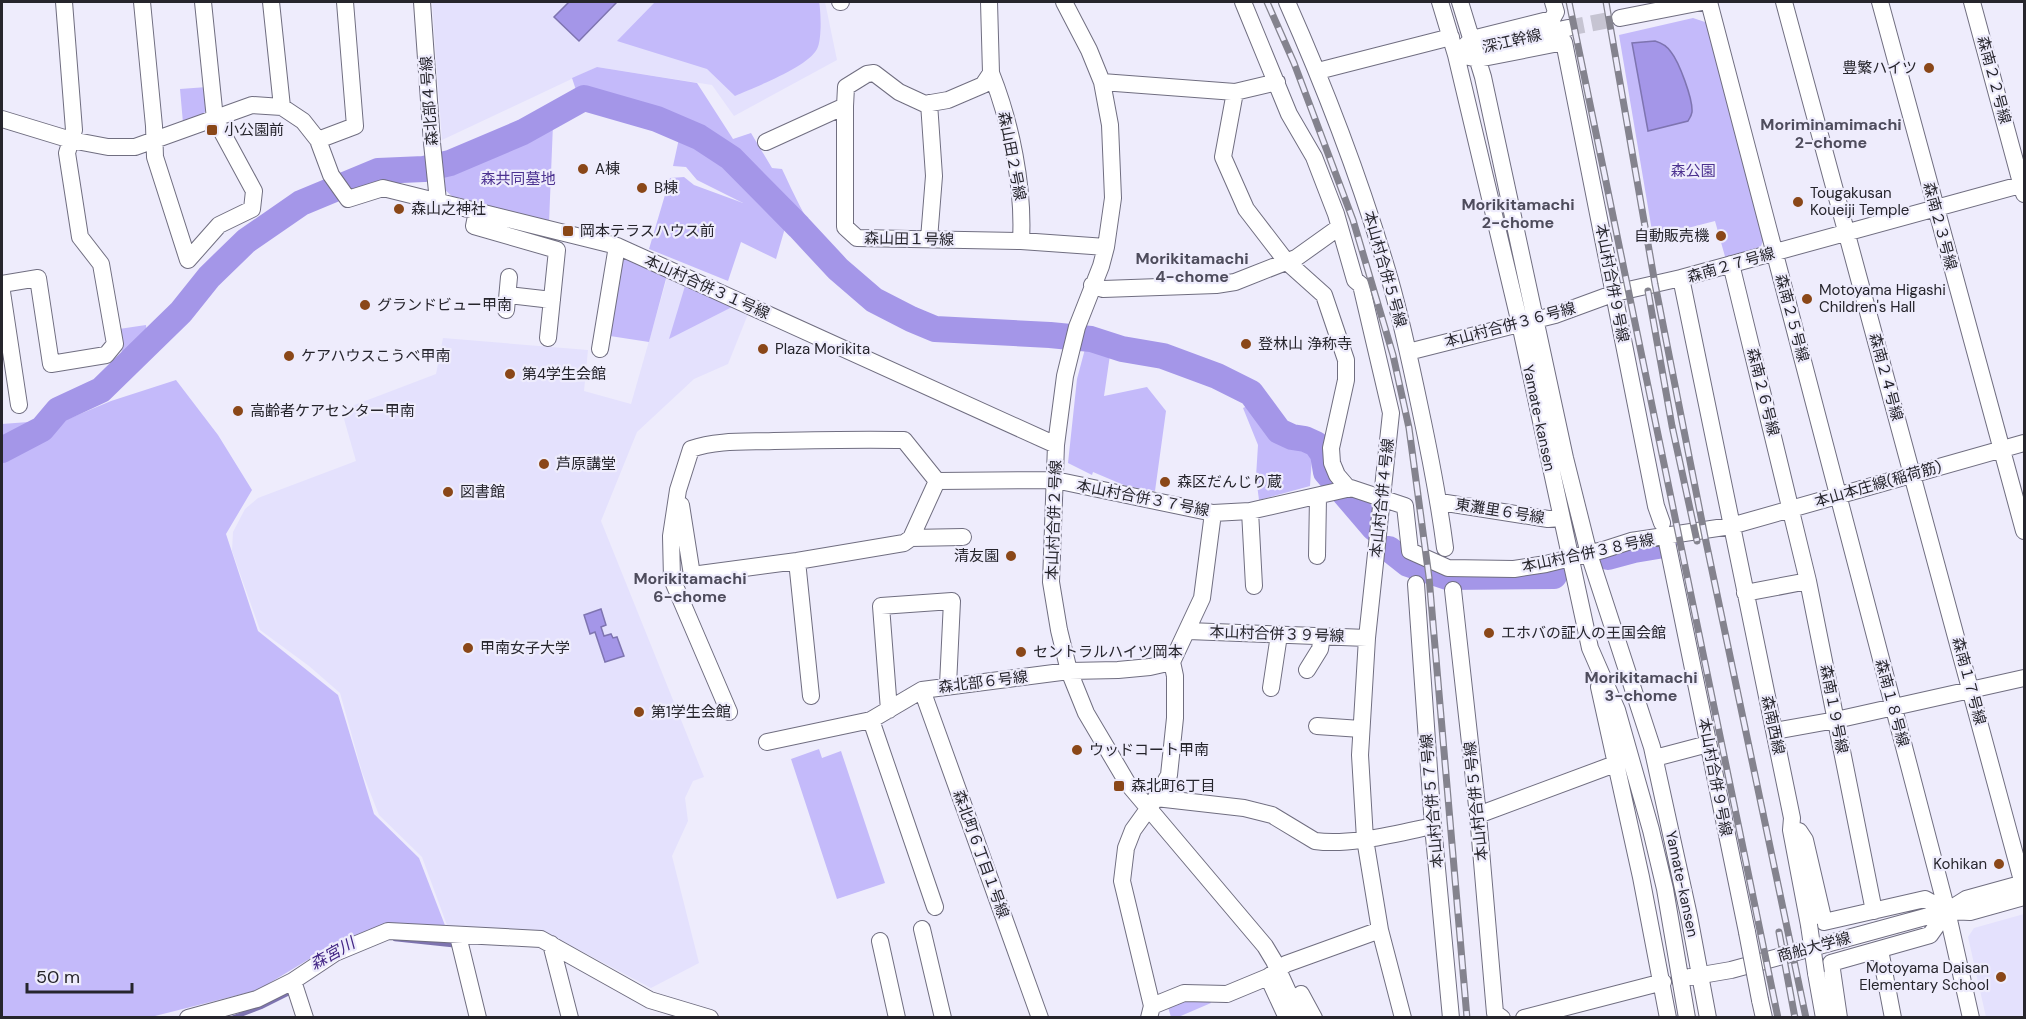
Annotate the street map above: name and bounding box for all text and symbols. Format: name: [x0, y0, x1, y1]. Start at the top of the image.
street label: 深江幹線: [1481, 25, 1543, 57]
street label: 森南２２号線: [1973, 34, 2015, 126]
street label: 森北部４号線: [416, 55, 442, 147]
place label: 豊繁ハイツ: [1842, 58, 1917, 78]
marker: 豊繁ハイツ: [1922, 61, 1936, 75]
street label: 森山田２号線: [994, 110, 1030, 202]
district label: Moriminamimachi 2-chome: [1760, 114, 1902, 153]
place label: 小公園前: [224, 120, 284, 140]
marker: 小公園前: [205, 123, 219, 137]
place label: A棟: [595, 159, 620, 179]
park label: 森公園: [1670, 161, 1716, 181]
marker: A棟: [576, 162, 590, 176]
park label: 森共同墓地: [480, 169, 556, 189]
place label: B棟: [654, 178, 678, 198]
street label: 森南２３号線: [1919, 180, 1961, 272]
marker: B棟: [635, 181, 649, 195]
place label: Tougakusan Koueiji Temple: [1810, 183, 1909, 220]
district label: Morikitamachi 2-chome: [1461, 194, 1575, 233]
marker: Tougakusan Koueiji Temple: [1791, 195, 1805, 209]
place label: 森山之神社: [411, 199, 486, 219]
marker: 森山之神社: [392, 202, 406, 216]
street label: 本山村合併５号線: [1359, 209, 1411, 329]
place label: 岡本テラスハウス前: [580, 221, 715, 241]
street label: 本山村合併９号線: [1591, 222, 1633, 344]
marker: 岡本テラスハウス前: [561, 224, 575, 238]
place label: 自動販売機: [1634, 226, 1709, 246]
street label: 森山田１号線: [864, 228, 954, 250]
marker: 自動販売機: [1714, 229, 1728, 243]
street label: 森南２７号線: [1685, 243, 1777, 287]
district label: Morikitamachi 4-chome: [1135, 248, 1249, 287]
street label: 本山村合併３１号線: [641, 250, 773, 324]
street label: 森南２５号線: [1771, 272, 1813, 364]
place label: Motoyama Higashi Children's Hall: [1819, 280, 1946, 317]
marker: Motoyama Higashi Children's Hall: [1800, 292, 1814, 306]
place label: グランドビュー甲南: [377, 295, 512, 315]
marker: グランドビュー甲南: [358, 298, 372, 312]
street label: 本山村合併３６号線: [1442, 298, 1578, 352]
street label: 森南２４号線: [1865, 331, 1907, 423]
place label: 登林山 浄称寺: [1258, 334, 1352, 354]
marker: 登林山 浄称寺: [1239, 337, 1253, 351]
place label: Plaza Morikita: [775, 339, 870, 359]
marker: Plaza Morikita: [756, 342, 770, 356]
place label: ケアハウスこうべ甲南: [301, 346, 450, 366]
street label: 森南２６号線: [1742, 346, 1784, 438]
marker: ケアハウスこうべ甲南: [282, 349, 296, 363]
street label: Yamate-kansen: [1518, 363, 1560, 473]
place label: 第4学生会館: [522, 364, 606, 384]
marker: 第4学生会館: [503, 367, 517, 381]
place label: 高齢者ケアセンター甲南: [250, 401, 415, 421]
marker: 高齢者ケアセンター甲南: [231, 404, 245, 418]
street label: 本山村合併４号線: [1366, 437, 1398, 559]
place label: 芦原講堂: [556, 454, 616, 474]
street label: 本山本庄線(稲荷筋): [1812, 456, 1944, 512]
marker: 芦原講堂: [537, 457, 551, 471]
street label: 本山村合併２号線: [1042, 460, 1066, 580]
place label: 森区だんじり蔵: [1177, 472, 1282, 492]
street label: 本山村合併３７号線: [1075, 475, 1211, 521]
marker: 森区だんじり蔵: [1158, 475, 1172, 489]
place label: 図書館: [460, 482, 505, 502]
marker: 図書館: [441, 485, 455, 499]
street label: 東灘里６号線: [1454, 494, 1546, 528]
street label: 本山村合併３８号線: [1520, 529, 1656, 577]
place label: 清友園: [954, 546, 999, 566]
marker: 清友園: [1004, 549, 1018, 563]
district label: Morikitamachi 6-chome: [633, 568, 747, 607]
street label: 本山村合併３９号線: [1209, 622, 1345, 646]
place label: エホバの証人の王国会館: [1501, 623, 1666, 643]
marker: エホバの証人の王国会館: [1482, 626, 1496, 640]
street label: 森南１７号線: [1948, 635, 1990, 727]
place label: 甲南女子大学: [480, 638, 570, 658]
marker: 甲南女子大学: [461, 641, 475, 655]
place label: セントラルハイツ岡本: [1033, 642, 1183, 662]
marker: セントラルハイツ岡本: [1014, 645, 1028, 659]
street label: 森南１８号線: [1871, 657, 1913, 749]
street label: 森南１９号線: [1816, 663, 1852, 755]
street label: 森北部６号線: [937, 667, 1029, 697]
district label: Morikitamachi 3-chome: [1584, 667, 1698, 706]
street label: 森南西線: [1757, 694, 1789, 756]
place label: 第1学生会館: [651, 702, 731, 722]
marker: 第1学生会館: [632, 705, 646, 719]
street label: 本山村合併９号線: [1694, 716, 1736, 838]
street label: 本山村合併５７号線: [1416, 733, 1448, 869]
place label: ウッドコート甲南: [1089, 740, 1209, 760]
street label: 本山村合併５号線: [1460, 740, 1492, 862]
marker: ウッドコート甲南: [1070, 743, 1084, 757]
place label: 森北町6丁目: [1131, 776, 1215, 796]
marker: 森北町6丁目: [1112, 779, 1126, 793]
street label: 森北町６丁目１号線: [949, 787, 1013, 921]
street label: Yamate-kansen: [1661, 829, 1703, 939]
place label: Kohikan: [1933, 854, 1987, 874]
marker: Kohikan: [1992, 857, 2006, 871]
street label: 商船大学線: [1775, 928, 1853, 966]
water label: 森宮川: [306, 932, 360, 974]
scale bar: [27, 956, 132, 994]
place label: Motoyama Daisan Elementary School: [1859, 958, 1989, 995]
text: 50 m: [36, 965, 80, 989]
marker: Motoyama Daisan Elementary School: [1994, 970, 2008, 984]

